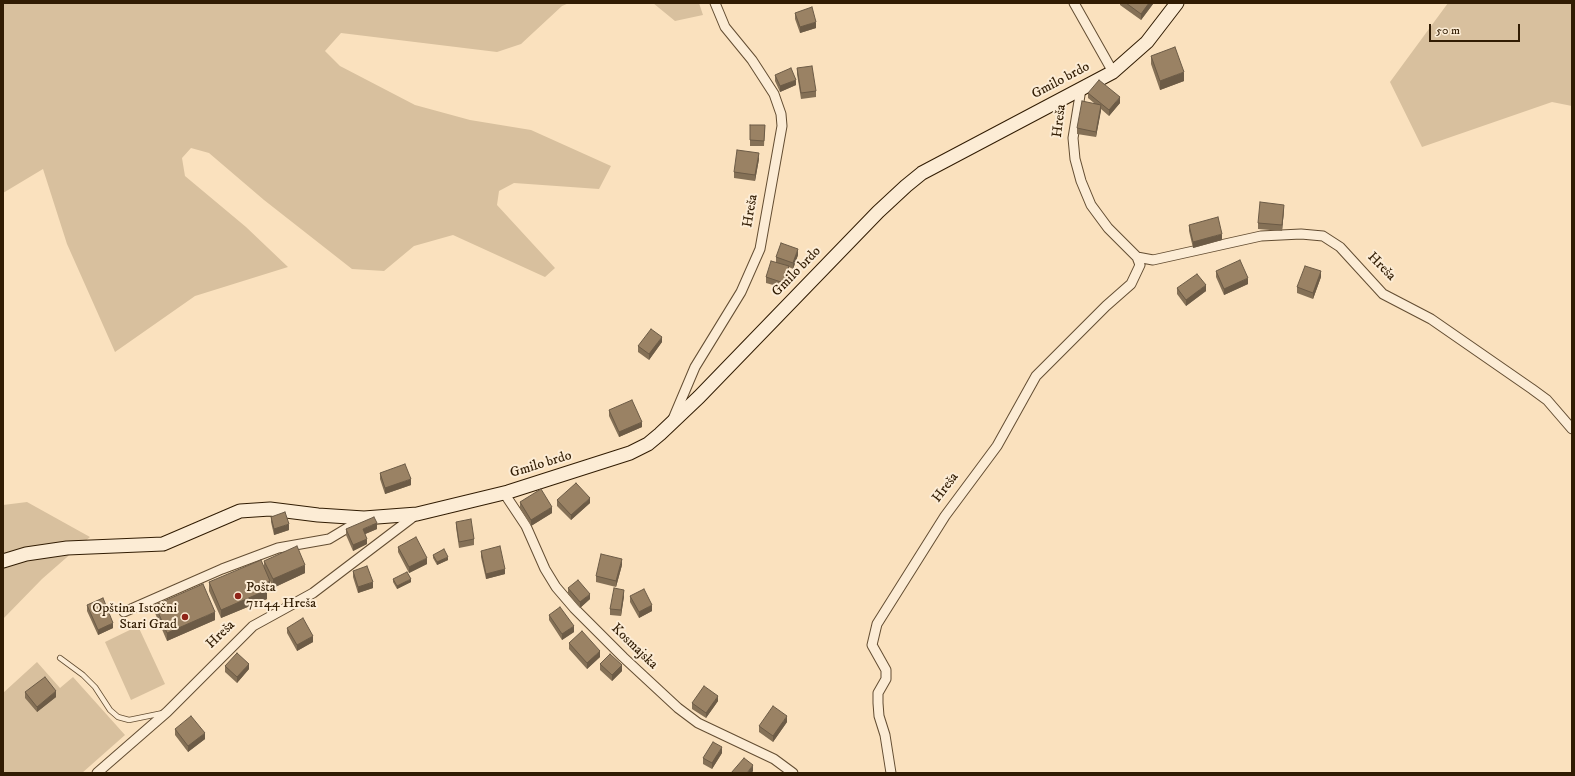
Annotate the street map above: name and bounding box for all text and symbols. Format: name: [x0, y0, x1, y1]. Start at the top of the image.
scale bar: [1431, 16, 1522, 42]
text: 50 m: [1436, 23, 1460, 38]
street label: Gmilo brdo: [1029, 59, 1093, 103]
street label: Hreša: [1050, 103, 1070, 139]
street label: Hreša: [740, 193, 762, 229]
street label: Gmilo brdo: [769, 243, 825, 301]
street label: Hreša: [1363, 249, 1399, 285]
street label: Gmilo brdo: [508, 448, 574, 482]
street label: Hreša: [929, 470, 963, 506]
place label: Pošta 71144 Hreša: [246, 580, 316, 612]
marker: Pošta 71144 Hreša: [233, 591, 243, 601]
place label: Opština Istočni Stari Grad: [92, 601, 177, 634]
marker: Opština Istočni Stari Grad: [180, 612, 190, 622]
street label: Hreša: [203, 617, 239, 653]
street label: Kosmajska: [607, 621, 661, 673]

